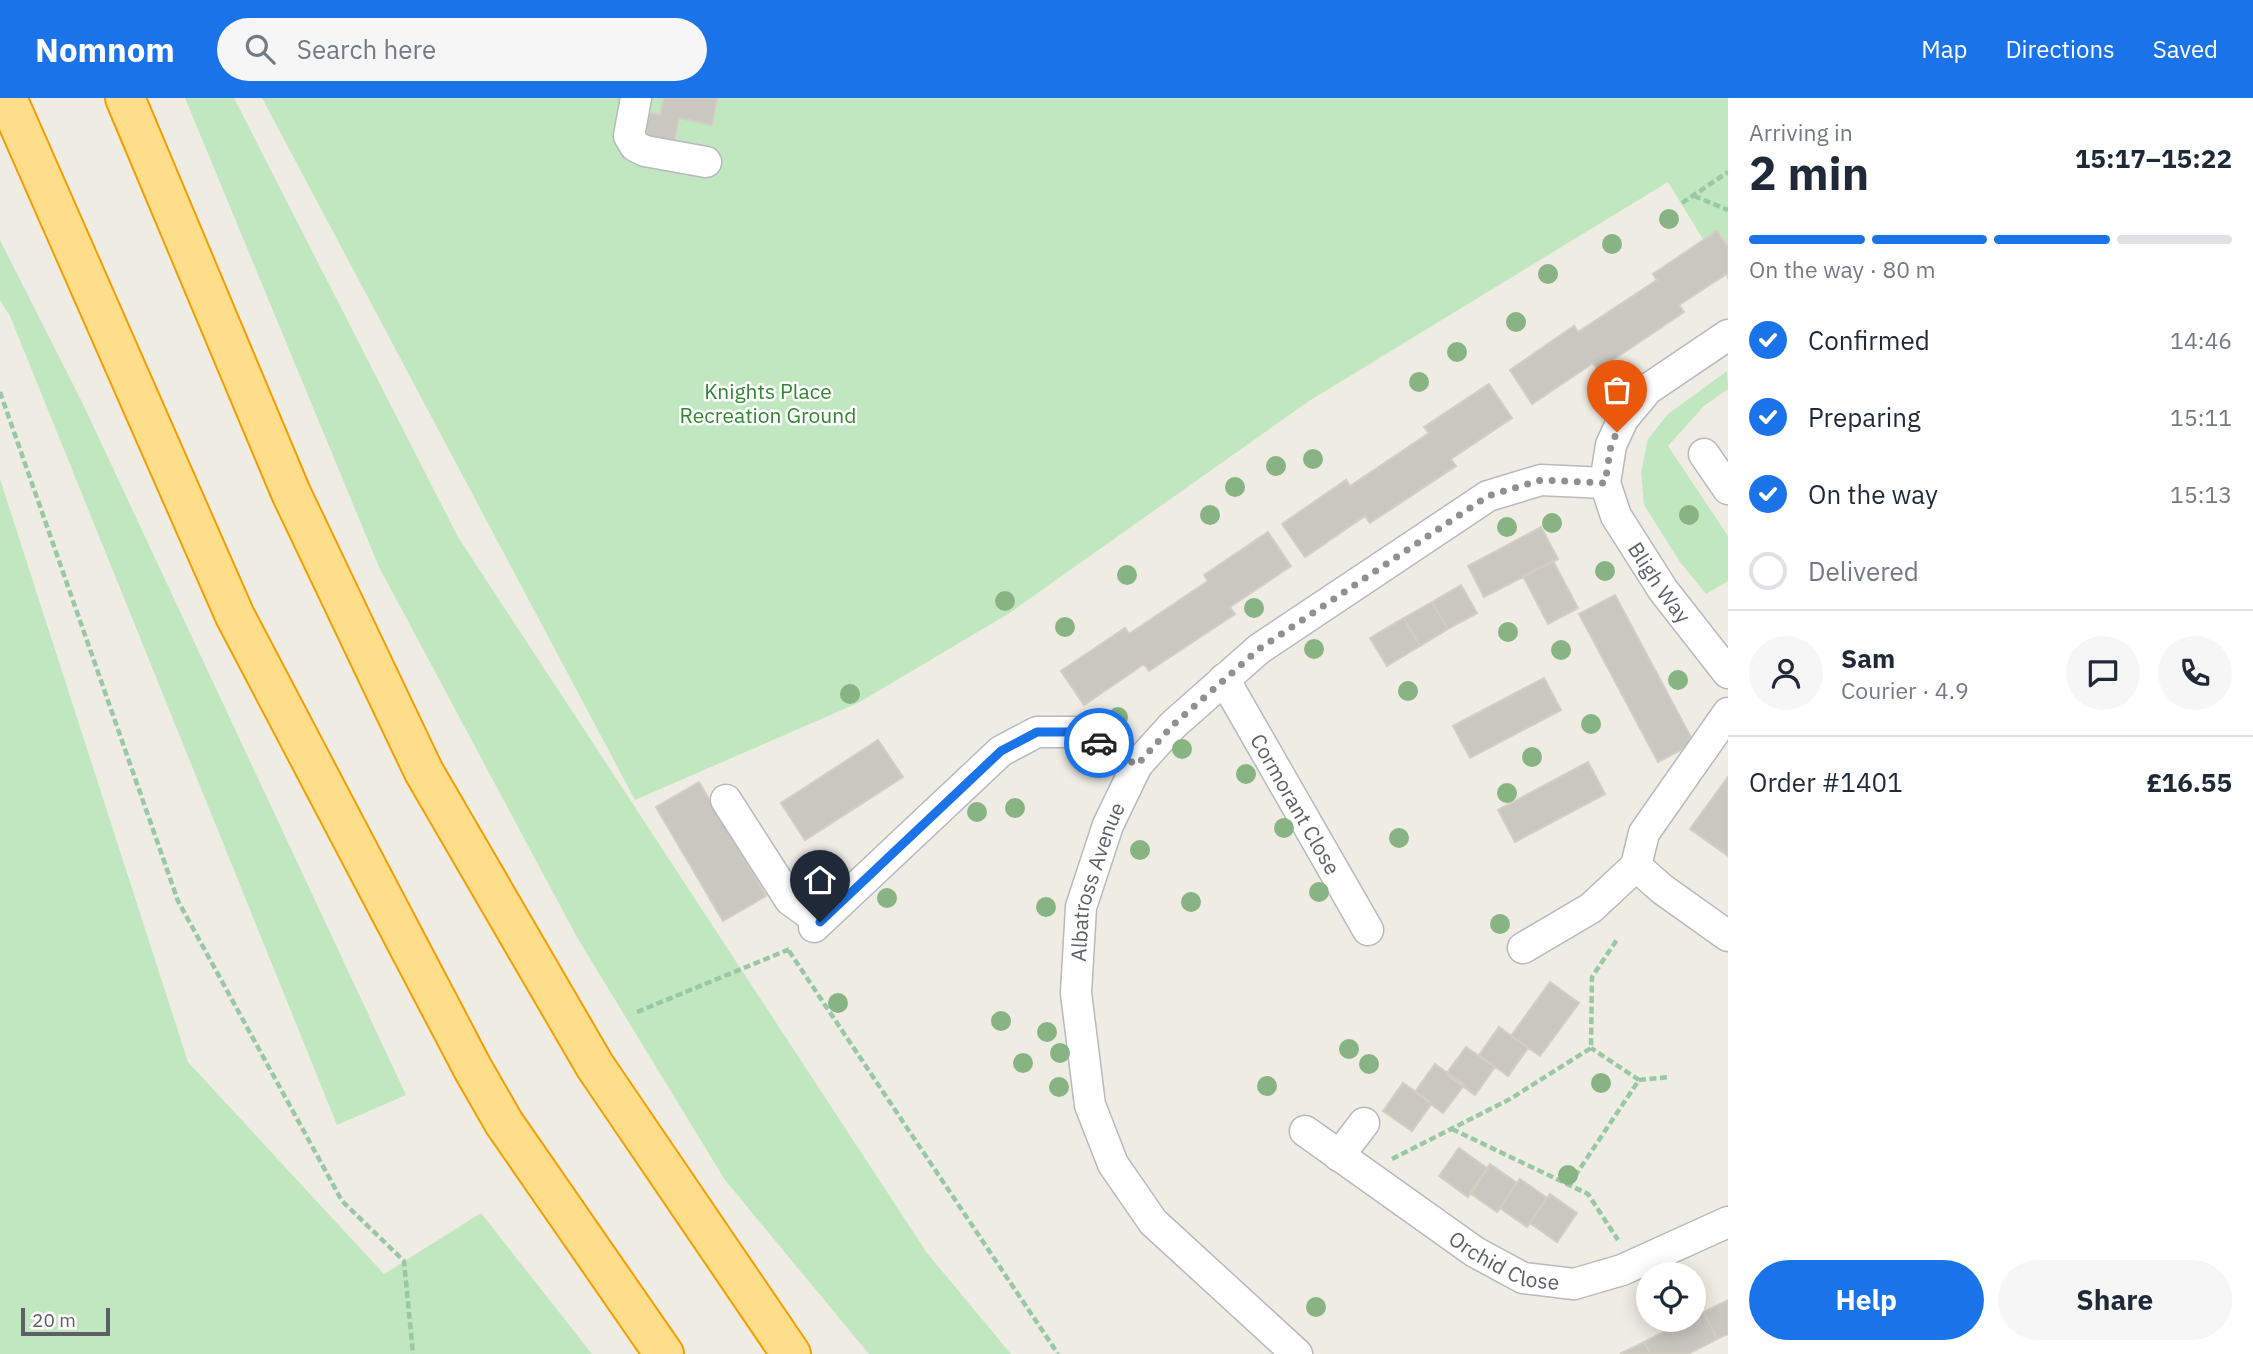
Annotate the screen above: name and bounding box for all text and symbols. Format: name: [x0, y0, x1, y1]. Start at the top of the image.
search box: [217, 18, 707, 81]
text: Nomnom: [35, 28, 175, 71]
icon: search: [241, 30, 279, 68]
text: Search here: [297, 32, 436, 66]
text: Map: [1921, 33, 1967, 65]
text: Directions: [2005, 33, 2115, 65]
text: Saved: [2153, 33, 2218, 65]
text: Arriving in: [1749, 117, 1853, 147]
text: 15:17–15:22: [2075, 141, 2232, 175]
text: 2 min: [1749, 143, 1869, 203]
text: On the way · 80 m: [1749, 254, 1936, 284]
icon: check: [1749, 321, 1787, 359]
text: Confirmed: [1808, 323, 1930, 357]
text: 14:46: [2170, 325, 2232, 355]
pin: [1587, 360, 1647, 432]
icon: bag: [1598, 371, 1636, 409]
park label: Knights Place Recreation Ground: [680, 377, 856, 429]
icon: check: [1749, 398, 1787, 436]
text: Preparing: [1808, 400, 1921, 434]
text: 15:11: [2170, 402, 2232, 432]
icon: check: [1749, 475, 1787, 513]
text: On the way: [1808, 477, 1938, 511]
text: 15:13: [2170, 479, 2232, 509]
street label: Bligh Way: [1622, 536, 1698, 629]
text: Delivered: [1808, 554, 1919, 588]
button: person: [1749, 636, 1823, 710]
button: chat: [2066, 636, 2140, 710]
button: phone: [2158, 636, 2232, 710]
text: Sam: [1841, 641, 1895, 675]
text: Courier · 4.9: [1841, 675, 1969, 705]
courier: [1064, 708, 1134, 778]
icon: car: [1080, 724, 1118, 762]
street label: Cormorant Close: [1244, 728, 1347, 879]
text: Order #1401: [1749, 765, 1903, 799]
text: £16.55: [2146, 765, 2232, 799]
street label: Albatross Avenue: [1064, 797, 1131, 962]
pin: [790, 850, 850, 922]
icon: home: [801, 861, 839, 899]
street label: Orchid Close: [1444, 1224, 1561, 1296]
button: Help: [1749, 1260, 1984, 1340]
button: Share: [1998, 1260, 2232, 1340]
map controls: [1636, 1262, 1706, 1332]
button: locate: [1636, 1262, 1706, 1332]
scale bar: [21, 1305, 110, 1337]
text: 20 m: [32, 1308, 76, 1332]

